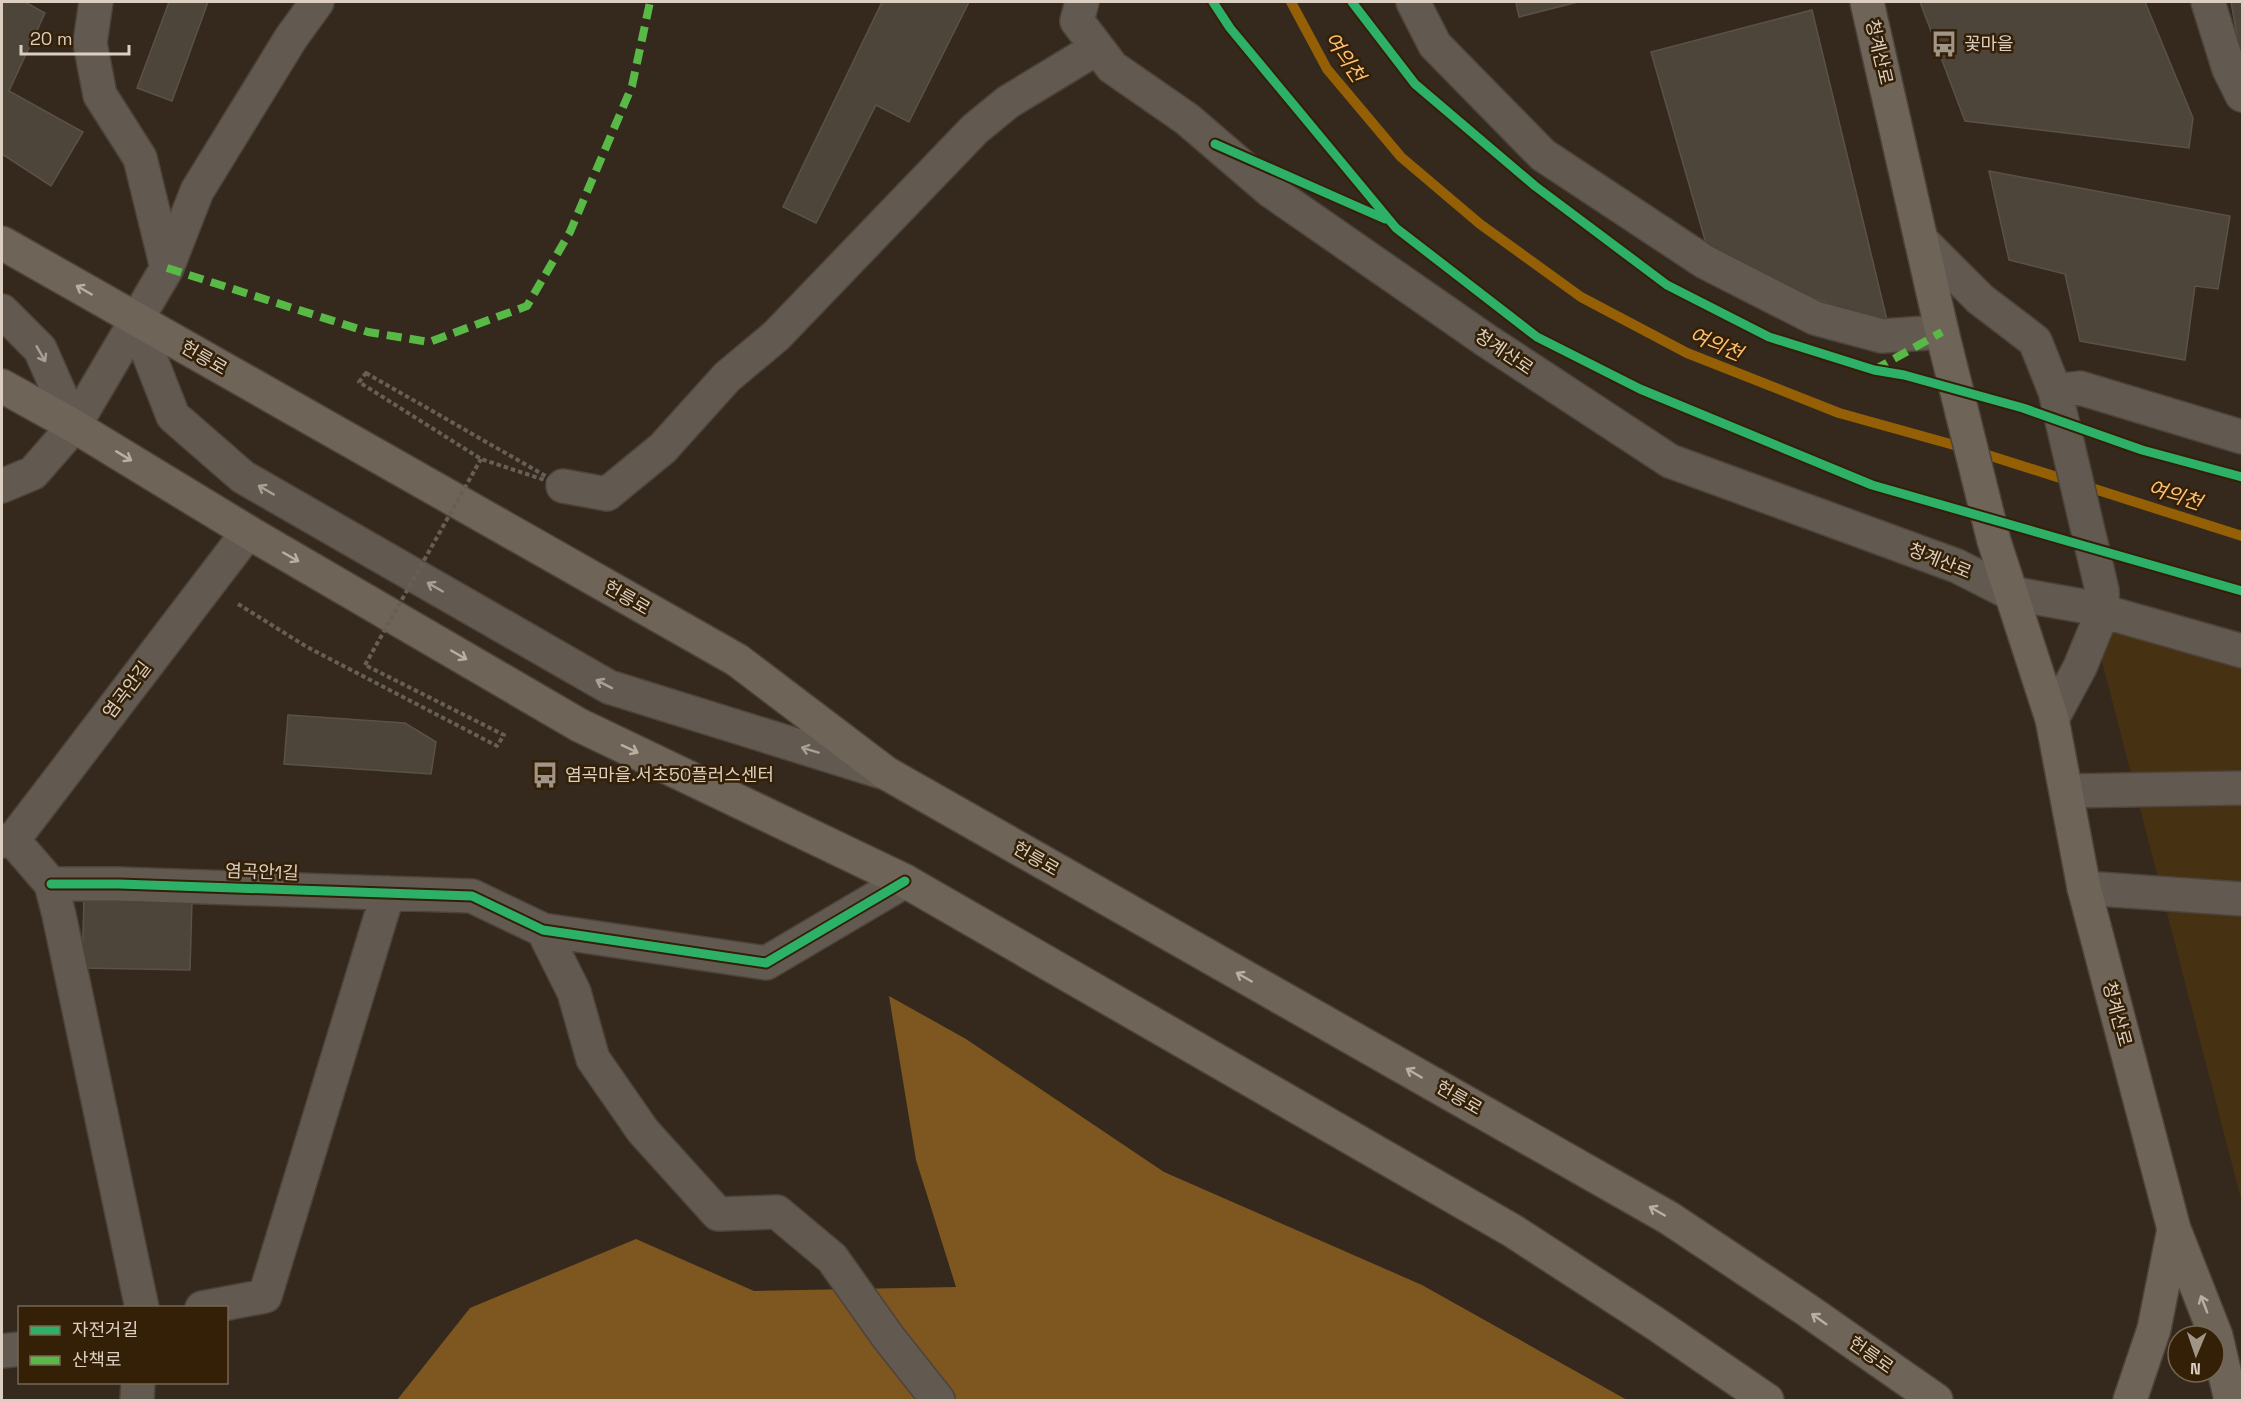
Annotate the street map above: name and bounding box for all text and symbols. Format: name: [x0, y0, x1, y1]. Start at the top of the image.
street label: 청계산로: [1861, 17, 1898, 87]
scale bar: [21, 18, 129, 56]
text: 20 m: [30, 27, 73, 50]
water label: 여의천: [1319, 27, 1373, 89]
bus stop icon: 꽃마을: [1929, 29, 1959, 59]
place label: 꽃마을: [1964, 32, 2014, 55]
one-way arrow: [76, 284, 93, 296]
water label: 여의천: [1686, 321, 1749, 368]
street label: 청계산로: [1470, 324, 1538, 380]
street label: 헌릉로: [177, 335, 232, 380]
one-way arrow: [35, 345, 47, 362]
one-way arrow: [115, 451, 132, 463]
water label: 여의천: [2145, 474, 2208, 517]
one-way arrow: [258, 484, 275, 496]
street label: 청계산로: [1905, 537, 1975, 584]
one-way arrow: [281, 552, 299, 563]
street label: 헌릉로: [600, 575, 655, 620]
one-way arrow: [427, 581, 444, 593]
one-way arrow: [450, 650, 467, 662]
street label: 염곡안길: [97, 656, 156, 723]
one-way arrow: [596, 677, 614, 689]
one-way arrow: [801, 743, 820, 754]
one-way arrow: [620, 744, 638, 756]
bus stop icon: 염곡마을.서초50플러스센터: [530, 760, 560, 790]
place label: 염곡마을.서초50플러스센터: [565, 763, 774, 786]
street label: 헌릉로: [1009, 836, 1064, 881]
street label: 염곡안1길: [225, 859, 299, 884]
one-way arrow: [1236, 971, 1254, 982]
street label: 청계산로: [2098, 979, 2137, 1049]
one-way arrow: [1406, 1067, 1423, 1079]
street label: 헌릉로: [1432, 1075, 1487, 1120]
one-way arrow: [1649, 1205, 1666, 1217]
one-way arrow: [2198, 1295, 2209, 1314]
legend: [18, 1306, 228, 1384]
one-way arrow: [1812, 1312, 1828, 1325]
text: 자전거길: [72, 1318, 138, 1341]
north arrow: [2166, 1324, 2226, 1384]
street label: 헌릉로: [1844, 1331, 1898, 1378]
text: 산책로: [72, 1348, 122, 1371]
text: N: [2190, 1358, 2201, 1379]

